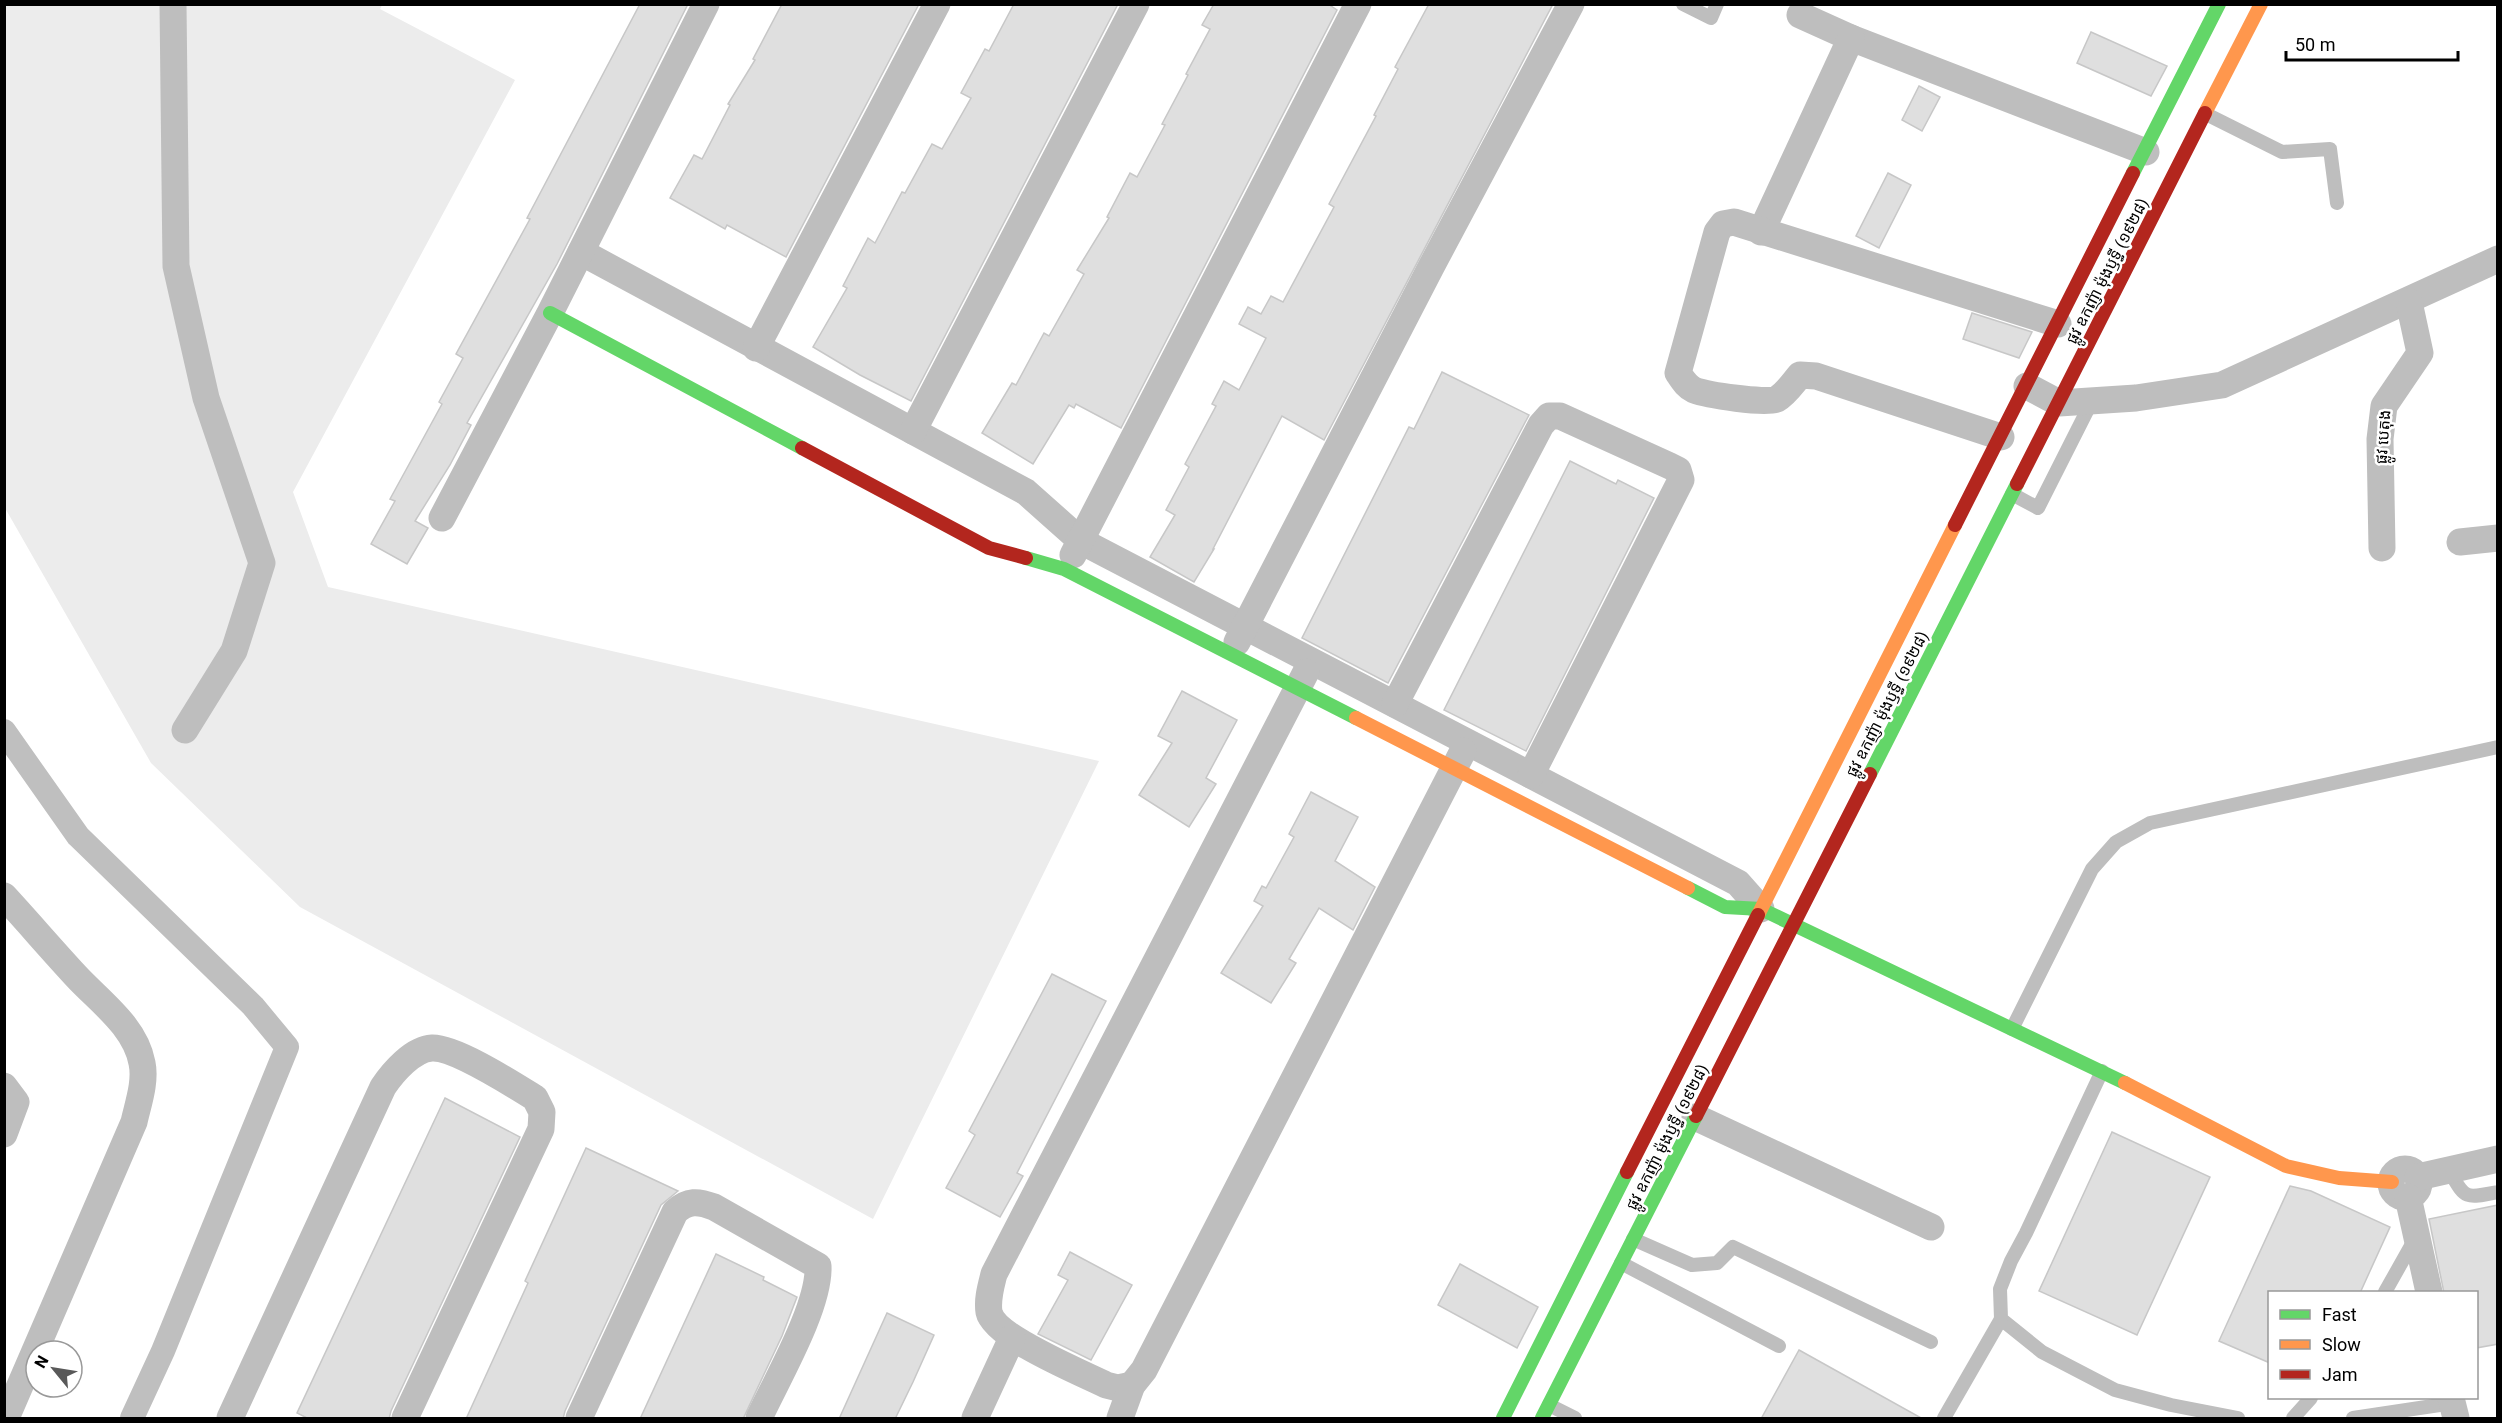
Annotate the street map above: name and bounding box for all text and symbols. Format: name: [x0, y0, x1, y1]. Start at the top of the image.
scale bar: [2286, 24, 2458, 62]
text: 50 m: [2295, 34, 2335, 55]
street label: ផ្លូវ ឧកញ៉ា ម៉ុងឫទ្ធី (១៩២៨): [2061, 195, 2156, 349]
street label: ផ្លូវ បេតុង: [2372, 409, 2399, 465]
street label: ផ្លូវ ឧកញ៉ា ម៉ុងឫទ្ធី (១៩២៨): [1841, 628, 1936, 782]
street label: ផ្លូវ ឧកញ៉ា ម៉ុងឫទ្ធី (១៩២៨): [1621, 1061, 1716, 1215]
legend: [2268, 1291, 2478, 1399]
text: Fast: [2322, 1304, 2357, 1325]
text: Slow: [2322, 1334, 2361, 1355]
north arrow: [24, 1339, 84, 1399]
text: N: [30, 1352, 52, 1371]
text: Jam: [2322, 1364, 2358, 1385]

